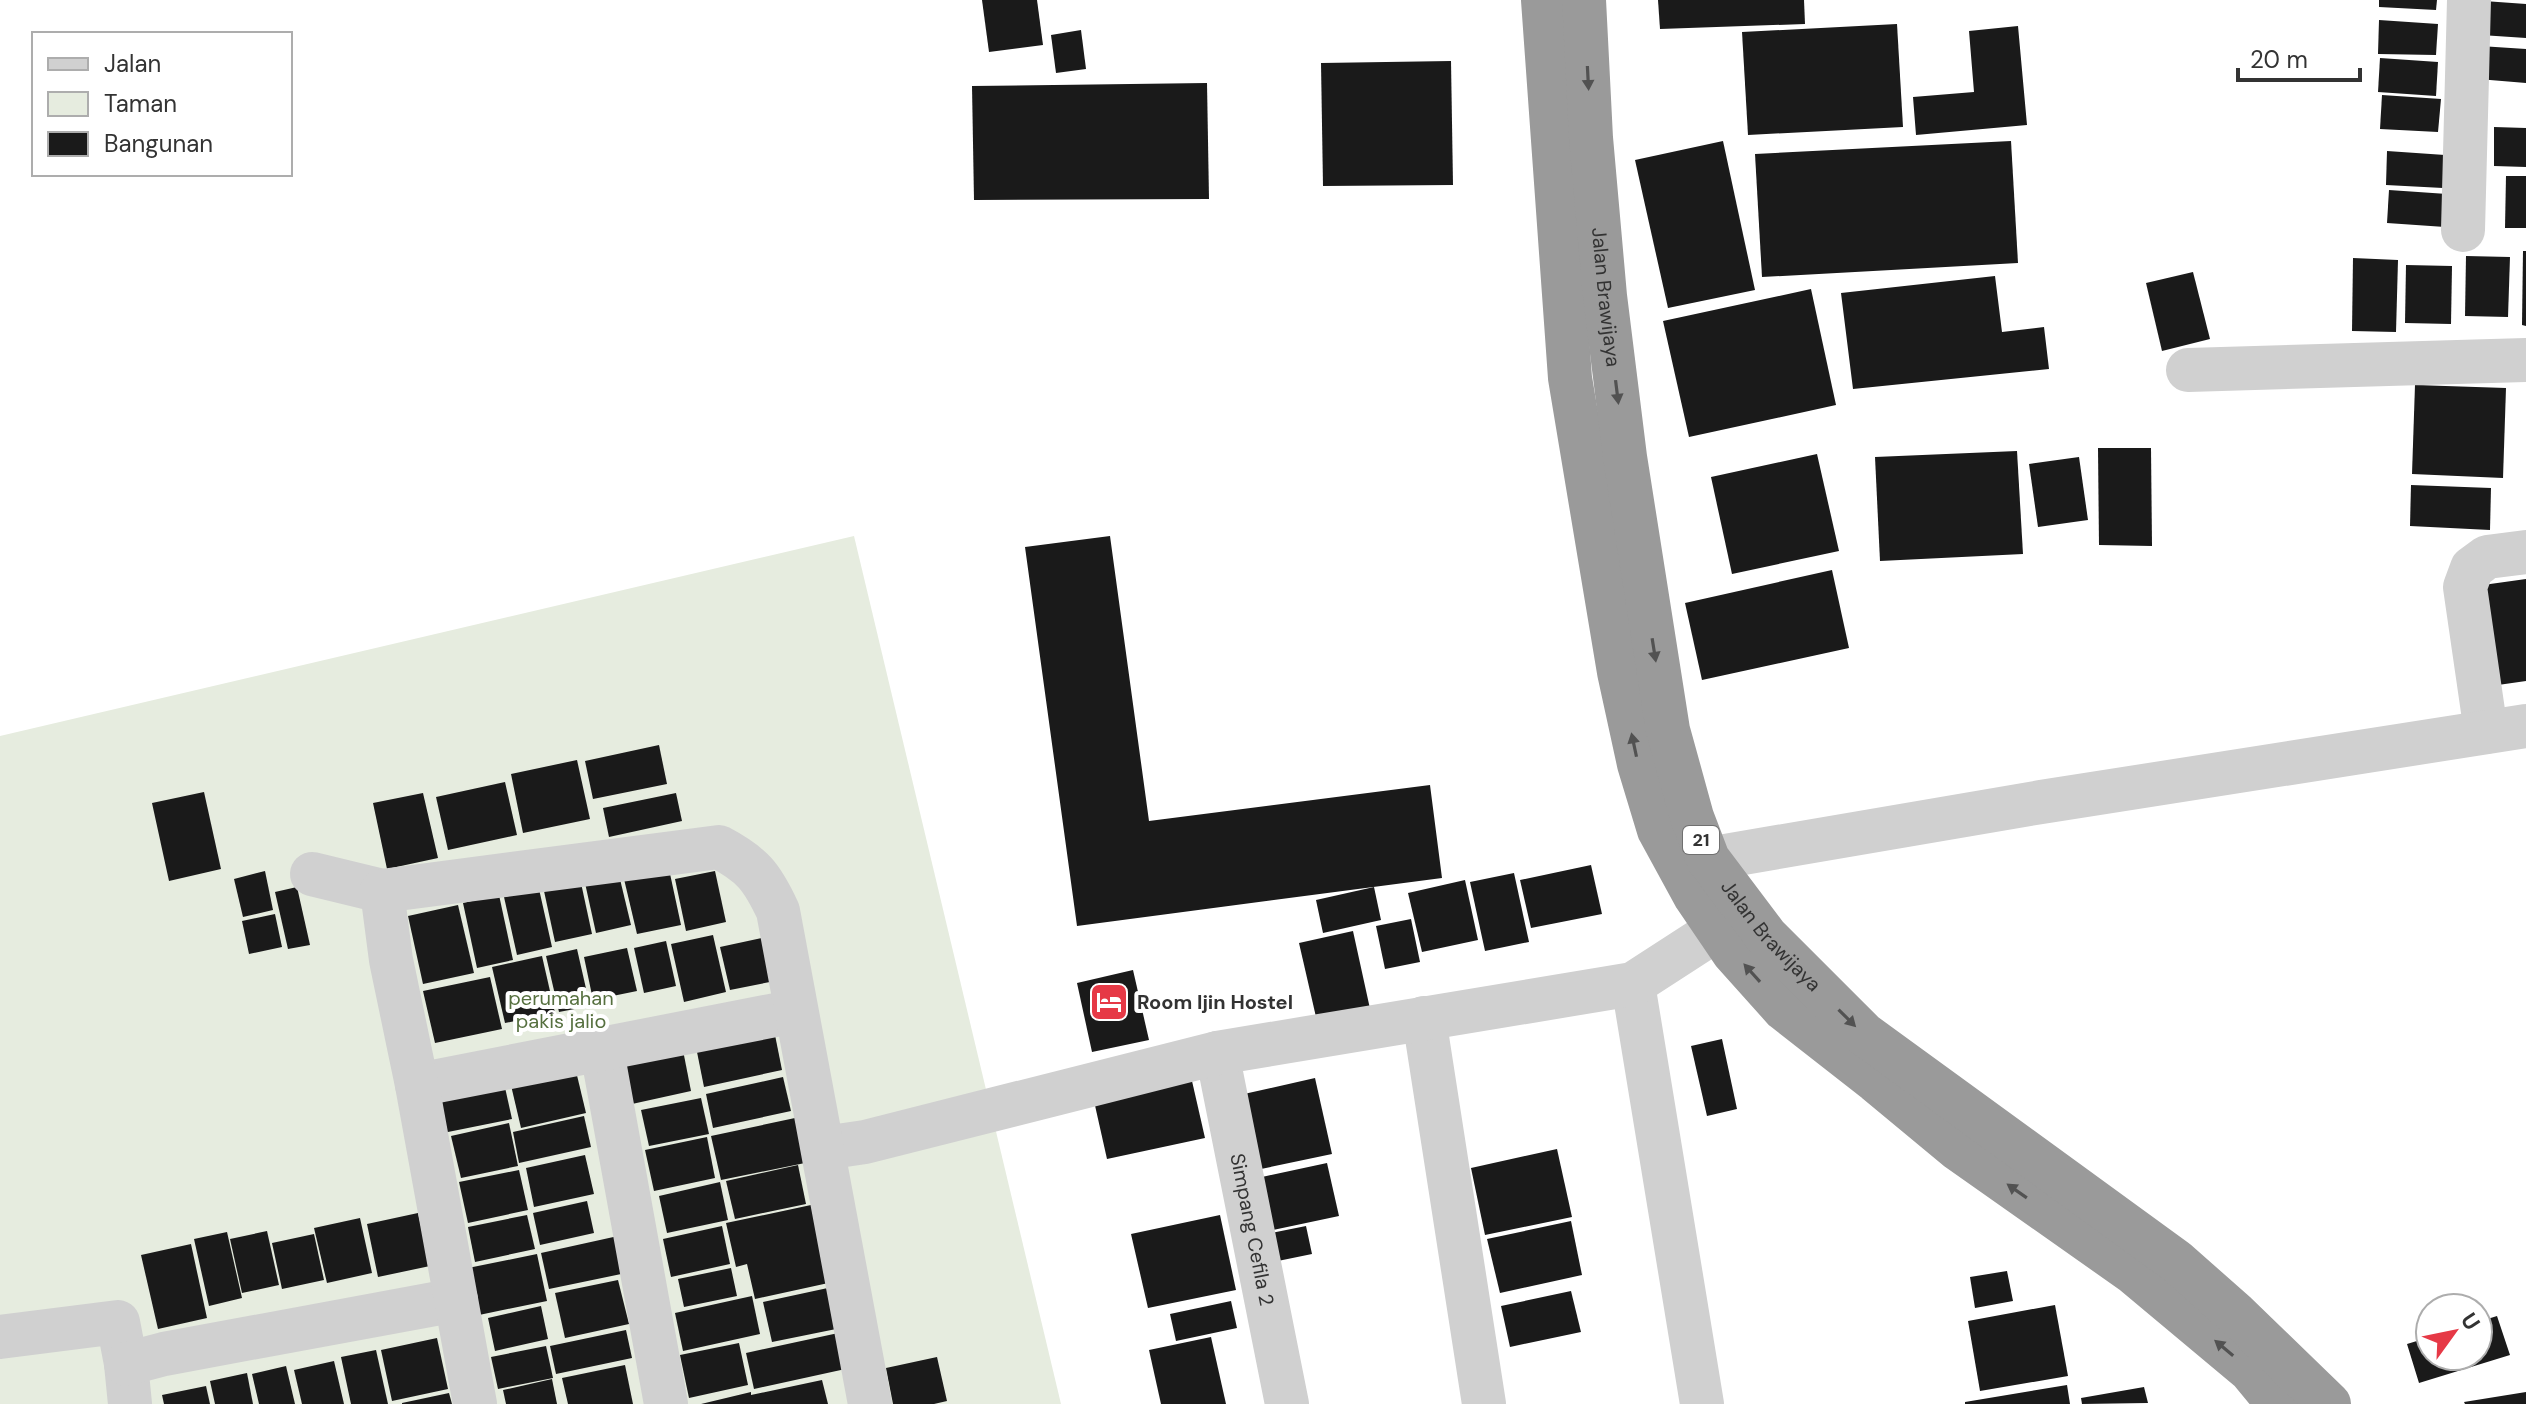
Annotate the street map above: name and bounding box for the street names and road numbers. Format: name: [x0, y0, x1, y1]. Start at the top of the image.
street label: Jalan Brawijaya: [1586, 226, 1627, 368]
road number: 21: [1683, 826, 1719, 854]
street label: Jalan Brawijaya: [1715, 875, 1827, 997]
street label: Simpang Cefila 2: [1224, 1151, 1280, 1308]

